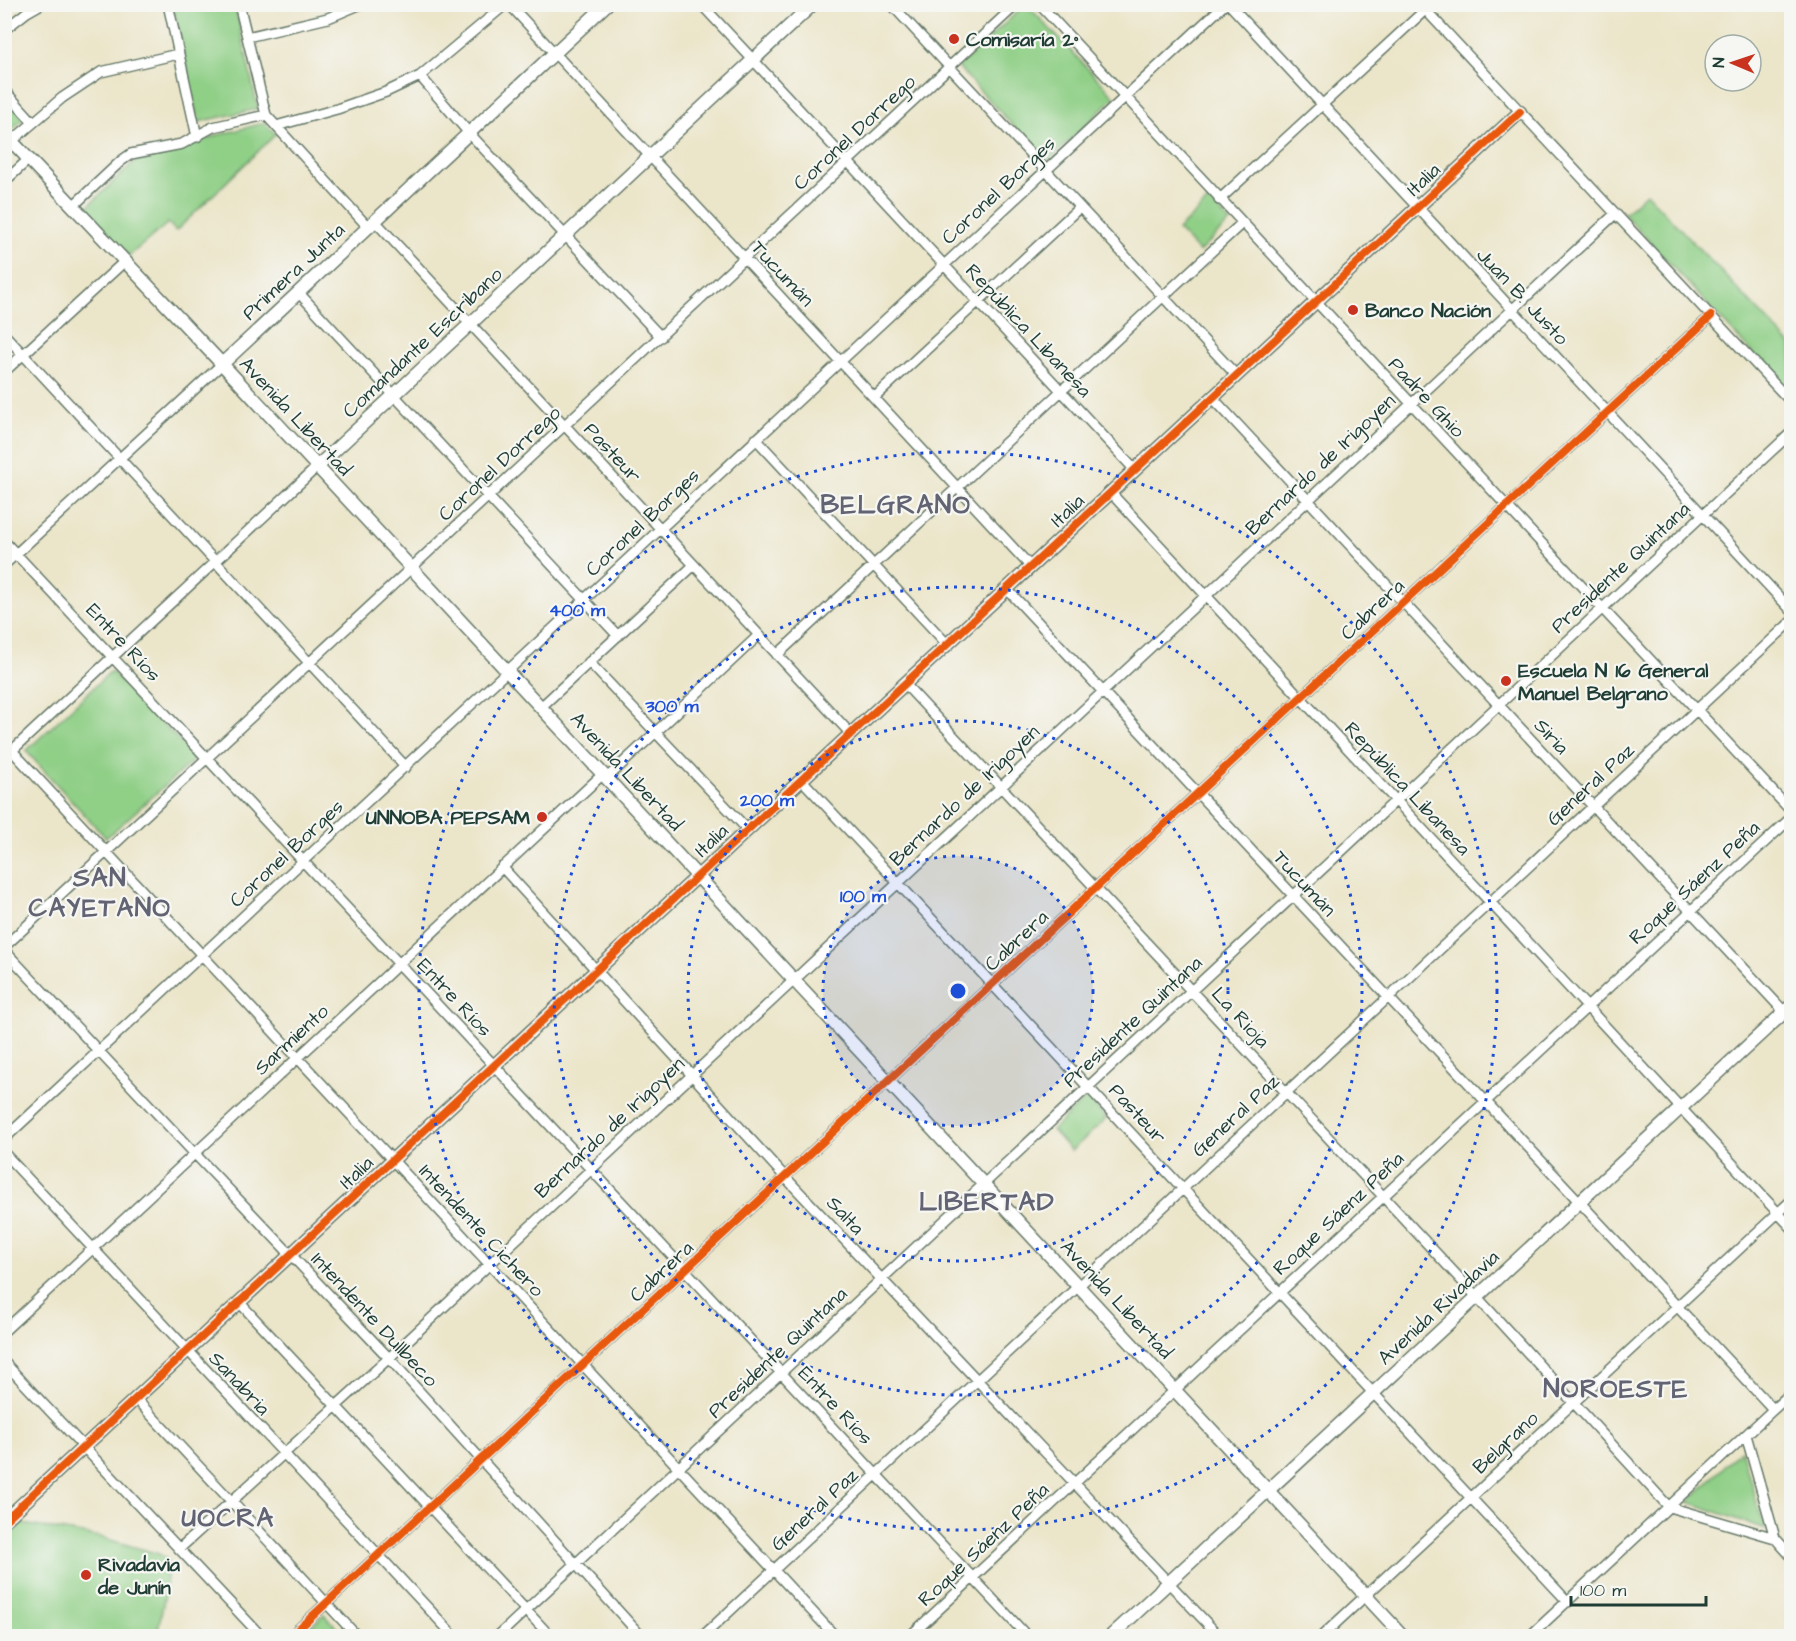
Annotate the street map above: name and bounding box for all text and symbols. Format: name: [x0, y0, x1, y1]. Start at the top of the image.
place label: Comisaría 2°: [966, 26, 1079, 54]
marker: Comisaría 2°: [947, 32, 961, 46]
north arrow: [1703, 33, 1763, 93]
text: N: [1708, 57, 1730, 68]
street label: Coronel Dorrego: [787, 68, 923, 198]
street label: Coronel Borges: [935, 130, 1063, 252]
street label: Italia: [1400, 157, 1447, 203]
street label: Primera Junta: [236, 217, 351, 327]
street label: Tucumán: [744, 234, 820, 313]
street label: Juan B. Justo: [1470, 242, 1575, 352]
street label: República Libanesa: [959, 258, 1098, 404]
street label: Comandante Escribano: [336, 261, 509, 424]
place label: Banco Nación: [1365, 297, 1491, 325]
marker: Banco Nación: [1346, 303, 1360, 317]
street label: Avenida Libertad: [233, 351, 358, 483]
street label: Padre Ghio: [1382, 351, 1471, 444]
street label: Bernardo de Irigoyen: [1239, 388, 1403, 543]
street label: Coronel Dorrego: [432, 399, 568, 529]
street label: Pasteur: [577, 416, 647, 489]
street label: Coronel Borges: [579, 462, 707, 584]
district label: BELGRANO: [821, 487, 971, 523]
street label: Italia: [1044, 488, 1091, 534]
street label: Presidente Quintana: [1545, 496, 1697, 640]
street label: Cabrera: [1334, 573, 1411, 647]
street label: Entre Ríos: [79, 597, 167, 688]
text: 400 m: [549, 598, 606, 623]
place label: Escuela N 16 General Manuel Belgrano: [1518, 657, 1708, 709]
marker: Escuela N 16 General Manuel Belgrano: [1499, 674, 1513, 688]
text: 300 m: [644, 694, 700, 719]
street label: Avenida Libertad: [564, 706, 689, 838]
street label: Siria: [1527, 712, 1575, 761]
street label: República Libanesa: [1338, 716, 1477, 862]
street label: Bernardo de Irigoyen: [883, 719, 1047, 874]
street label: General Paz: [1541, 737, 1641, 833]
text: 200 m: [739, 788, 795, 813]
street label: Coronel Borges: [223, 793, 351, 915]
place label: UNNOBA PEPSAM: [366, 804, 530, 832]
marker: UNNOBA PEPSAM: [535, 810, 549, 824]
street label: Roque Sáenz Peña: [1623, 814, 1766, 951]
street label: Italia: [688, 818, 735, 864]
street label: Tucumán: [1266, 844, 1342, 923]
district label: SAN CAYETANO: [29, 860, 171, 926]
text: 100 m: [840, 884, 887, 909]
street label: Cabrera: [978, 904, 1055, 978]
street label: Presidente Quintana: [1057, 950, 1209, 1094]
street label: Entre Ríos: [410, 952, 498, 1043]
centre of rings: [948, 981, 968, 1001]
street label: La Rioja: [1205, 981, 1276, 1054]
street label: Sarmiento: [248, 998, 335, 1082]
street label: Bernardo de Irigoyen: [528, 1051, 692, 1206]
street label: General Paz: [1186, 1068, 1286, 1164]
street label: Pasteur: [1102, 1077, 1172, 1150]
street label: Roque Sáenz Peña: [1267, 1145, 1410, 1282]
street label: Italia: [333, 1150, 380, 1196]
street label: Intendente Cichero: [412, 1158, 550, 1303]
district label: LIBERTAD: [919, 1184, 1055, 1220]
street label: Salta: [820, 1190, 871, 1241]
street label: Avenida Libertad: [1054, 1234, 1179, 1366]
street label: Cabrera: [623, 1235, 700, 1309]
street label: Avenida Rivadavia: [1372, 1244, 1506, 1372]
street label: Intendente Dullbeco: [304, 1246, 444, 1393]
street label: Presidente Quintana: [702, 1281, 854, 1425]
street label: Sanabria: [202, 1345, 276, 1422]
street label: Entre Ríos: [791, 1360, 879, 1451]
district label: NOROESTE: [1543, 1371, 1689, 1407]
street label: Belgrano: [1467, 1405, 1546, 1481]
street label: General Paz: [765, 1462, 865, 1558]
street label: Roque Sáenz Peña: [912, 1476, 1055, 1613]
district label: UOCRA: [181, 1500, 275, 1536]
place label: Rivadavia de Junín: [97, 1551, 181, 1602]
marker: Rivadavia de Junín: [79, 1568, 93, 1582]
scale bar: [1571, 1569, 1706, 1607]
text: 100 m: [1580, 1578, 1626, 1603]

